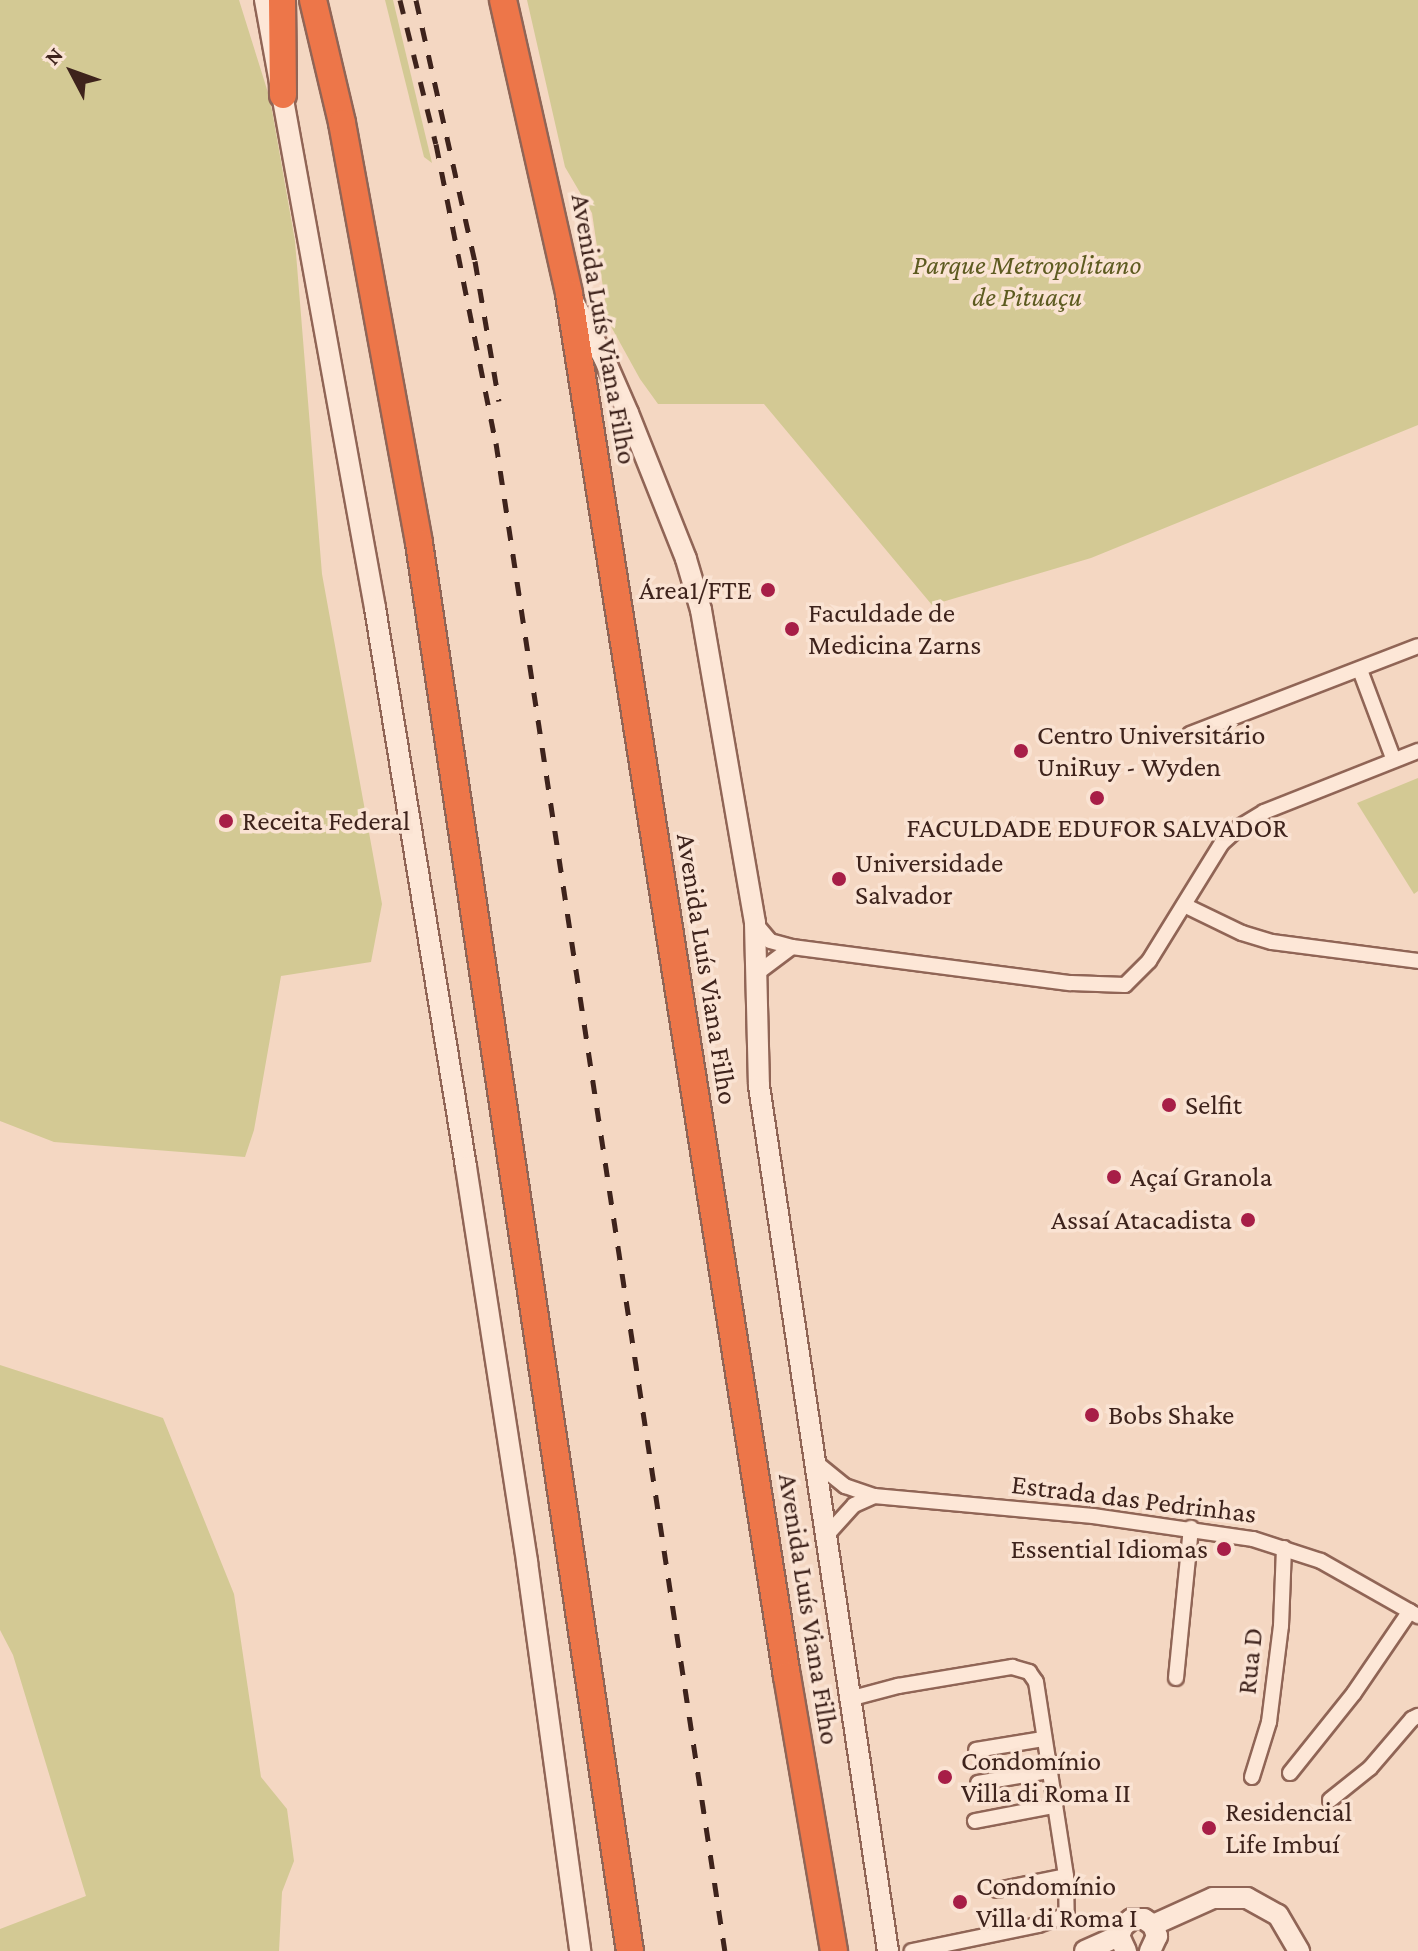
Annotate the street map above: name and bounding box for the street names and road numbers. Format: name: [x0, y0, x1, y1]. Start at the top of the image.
street label: Avenida Luís Viana Filho: [564, 191, 644, 467]
street label: Avenida Luís Viana Filho: [669, 831, 745, 1107]
street label: Estrada das Pedrinhas: [1010, 1467, 1258, 1531]
street label: Avenida Luís Viana Filho: [771, 1471, 847, 1747]
street label: Rua D: [1230, 1626, 1270, 1696]

